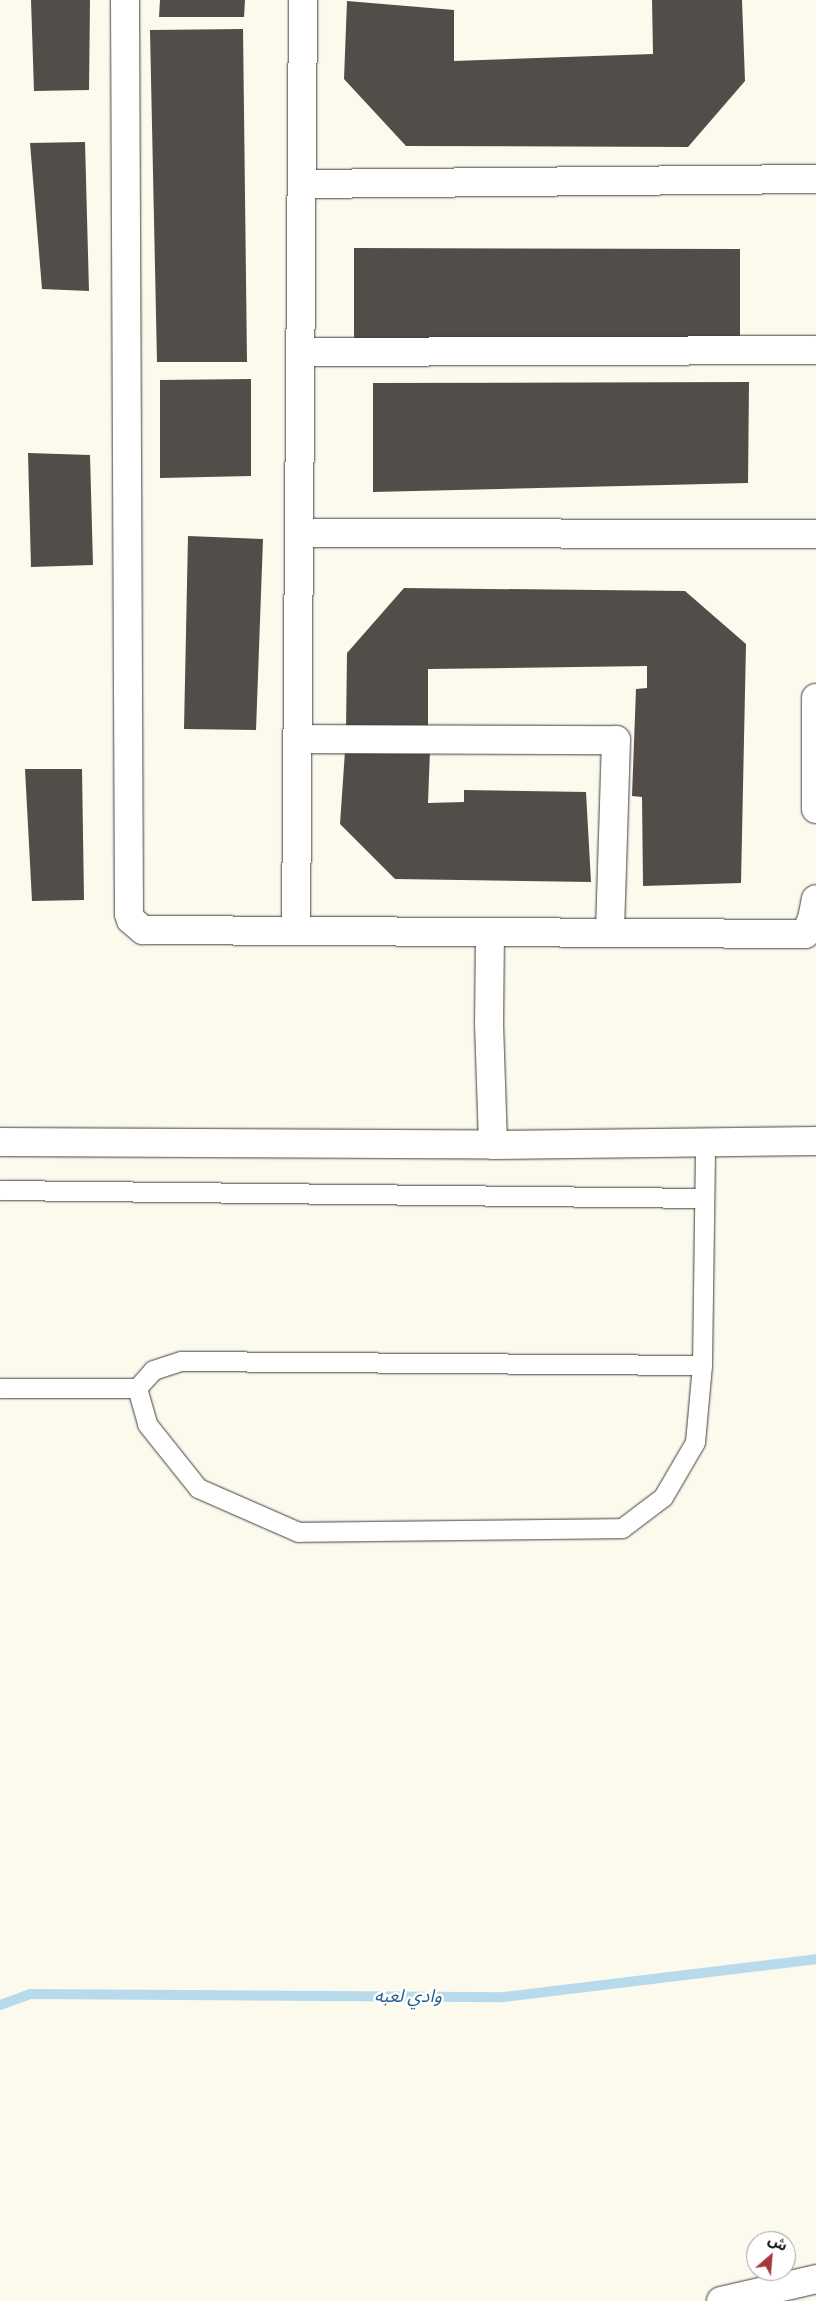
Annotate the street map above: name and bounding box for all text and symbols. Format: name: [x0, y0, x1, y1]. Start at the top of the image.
water label: وادي لعبه: [374, 1985, 442, 2007]
north arrow: [746, 2231, 796, 2281]
text: ش: [765, 2231, 790, 2255]

